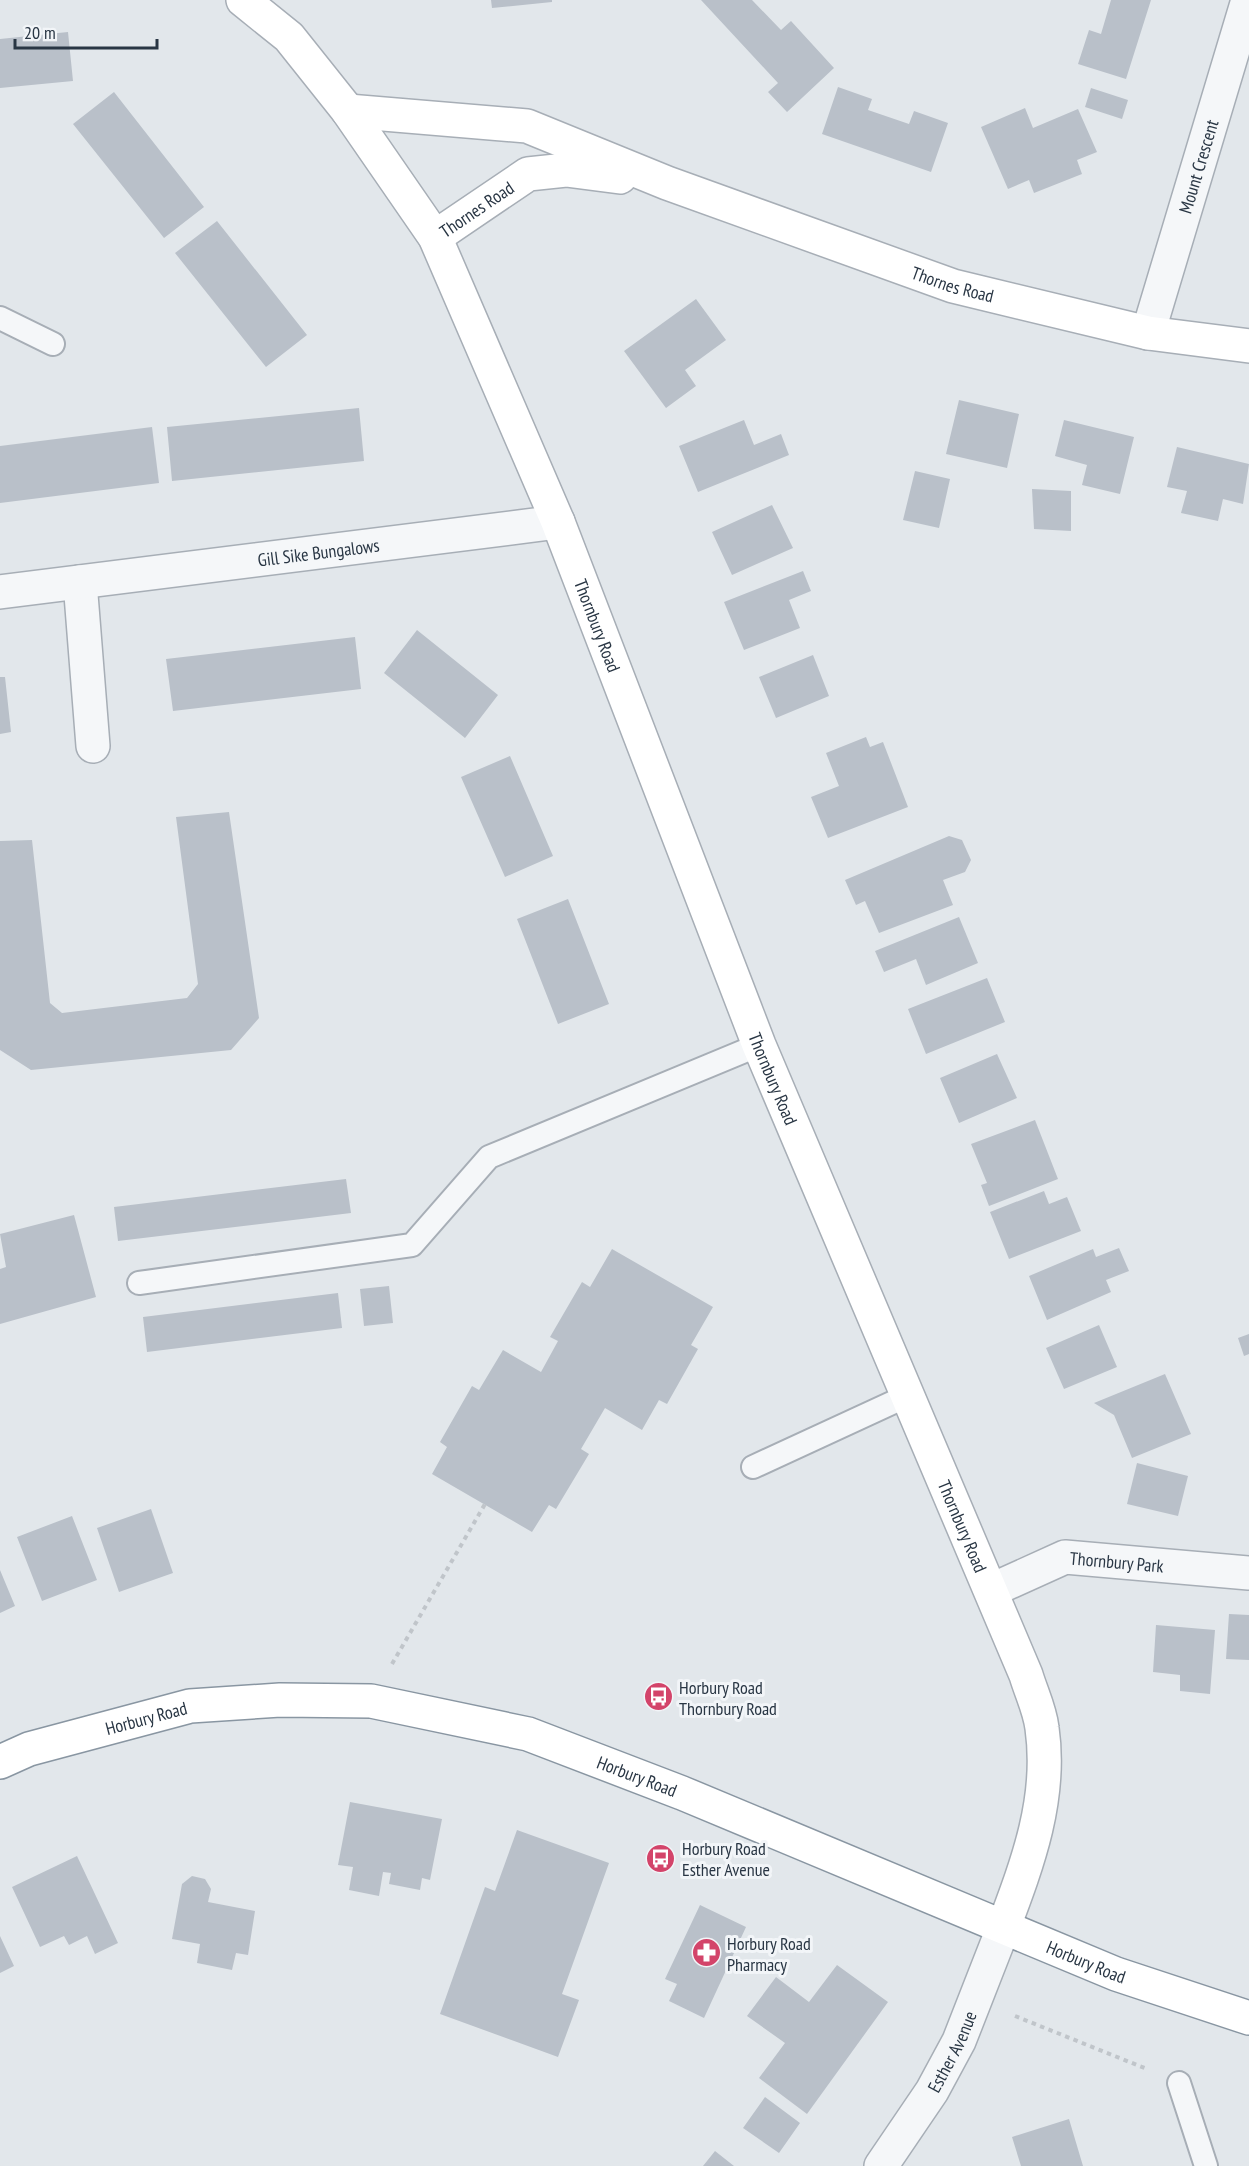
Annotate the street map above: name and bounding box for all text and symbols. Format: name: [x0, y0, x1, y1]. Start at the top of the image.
scale bar: [15, 12, 158, 50]
text: 20 m: [24, 21, 56, 44]
street label: Mount Crescent: [1173, 117, 1223, 216]
street label: Thornes Road: [435, 176, 518, 242]
street label: Thornes Road: [909, 261, 996, 307]
street label: Gill Sike Bungalows: [256, 533, 381, 571]
street label: Thornbury Road: [569, 576, 626, 675]
street label: Thornbury Road: [744, 1029, 803, 1128]
street label: Thornbury Road: [933, 1476, 993, 1576]
street label: Thornbury Park: [1069, 1546, 1165, 1577]
place label: Horbury Road Thornbury Road: [679, 1676, 777, 1720]
bus stop icon: Horbury Road Thornbury Road: [642, 1681, 674, 1713]
street label: Horbury Road: [103, 1696, 190, 1740]
street label: Horbury Road: [594, 1750, 680, 1802]
place label: Horbury Road Esther Avenue: [682, 1837, 770, 1881]
bus stop icon: Horbury Road Esther Avenue: [645, 1842, 677, 1874]
place label: Horbury Road Pharmacy: [727, 1932, 811, 1976]
street label: Horbury Road: [1043, 1935, 1129, 1988]
pharmacy icon: Horbury Road Pharmacy: [690, 1937, 722, 1969]
street label: Esther Avenue: [922, 2008, 981, 2096]

